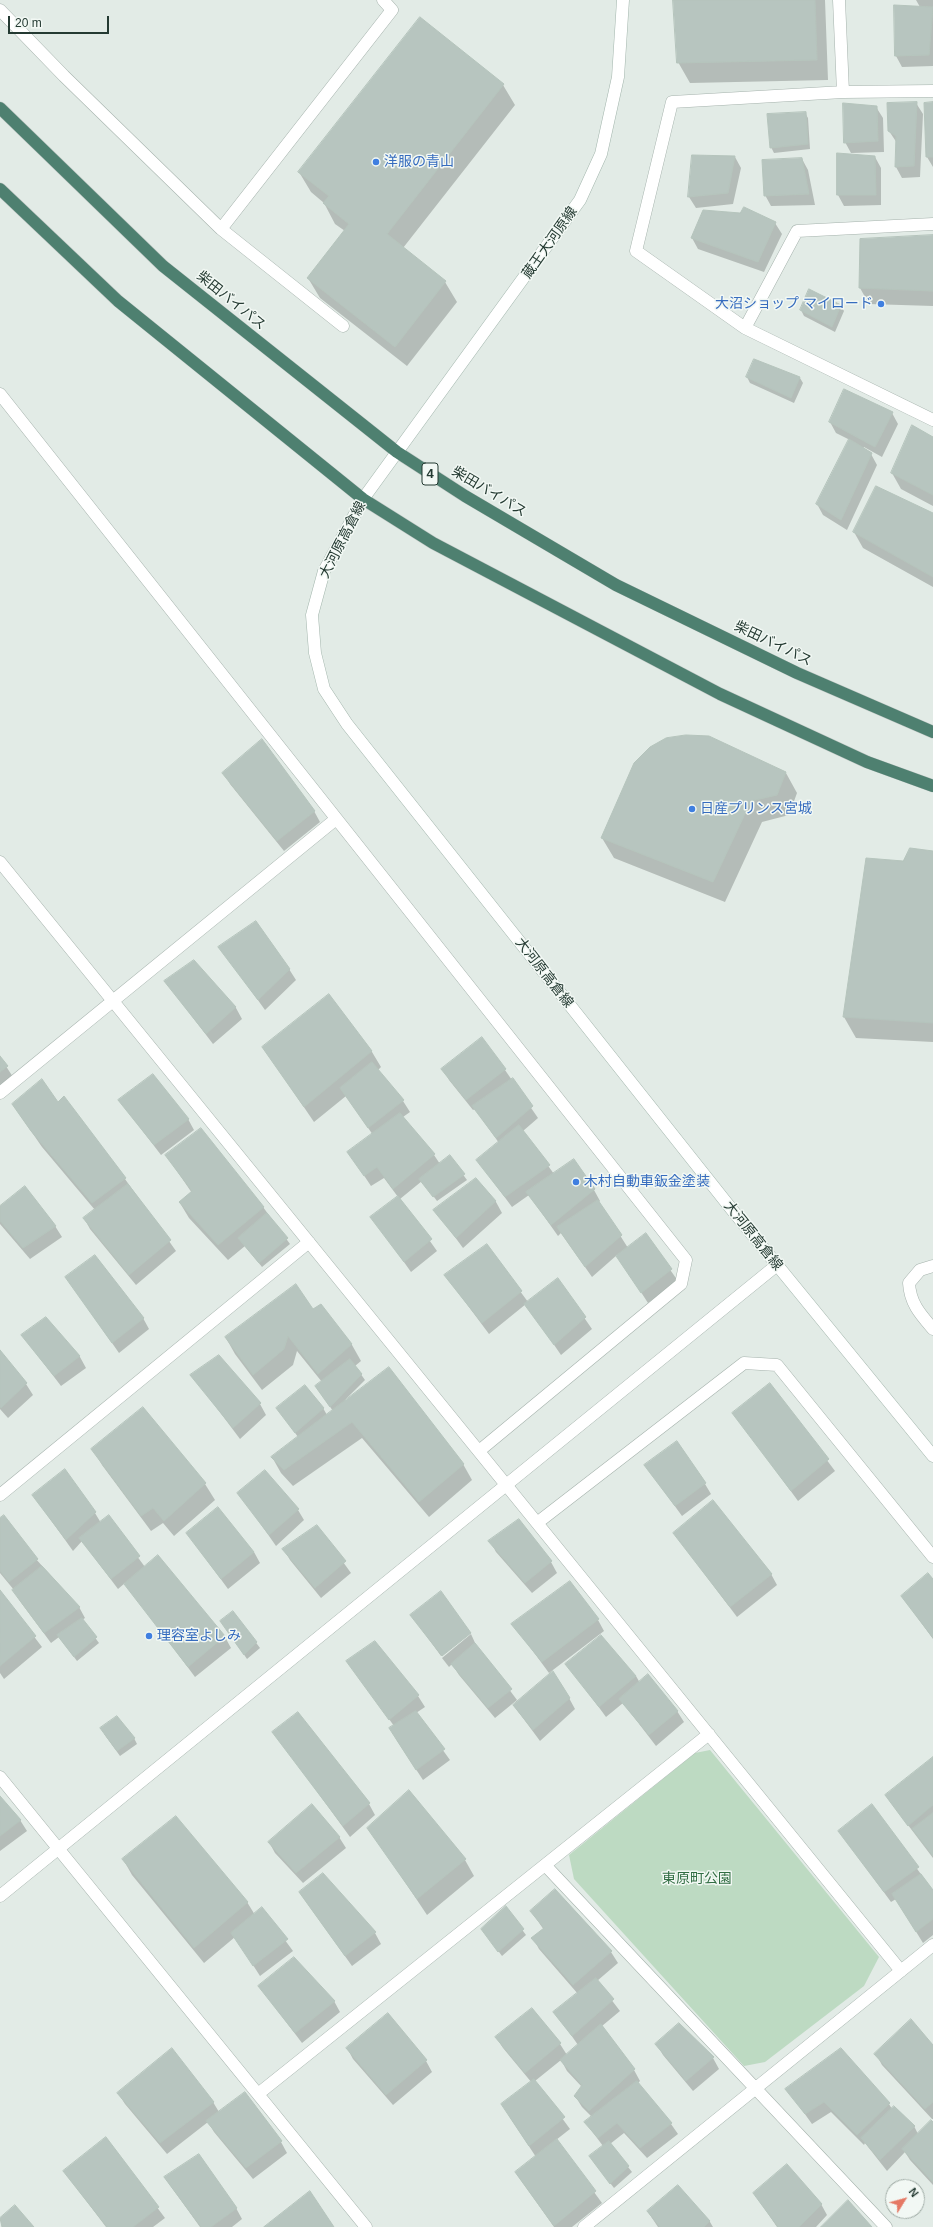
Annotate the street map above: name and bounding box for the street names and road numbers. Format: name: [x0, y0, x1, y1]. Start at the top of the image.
street label: 蔵王大河原線: [519, 204, 581, 282]
street label: 柴田バイパス: [193, 268, 269, 334]
road number: 4: [422, 463, 438, 485]
street label: 柴田バイパス: [449, 463, 529, 521]
street label: 大河原高倉線: [316, 499, 370, 581]
street label: 柴田バイパス: [732, 618, 814, 670]
street label: 大河原高倉線: [512, 935, 576, 1011]
street label: 大河原高倉線: [720, 1198, 786, 1274]

